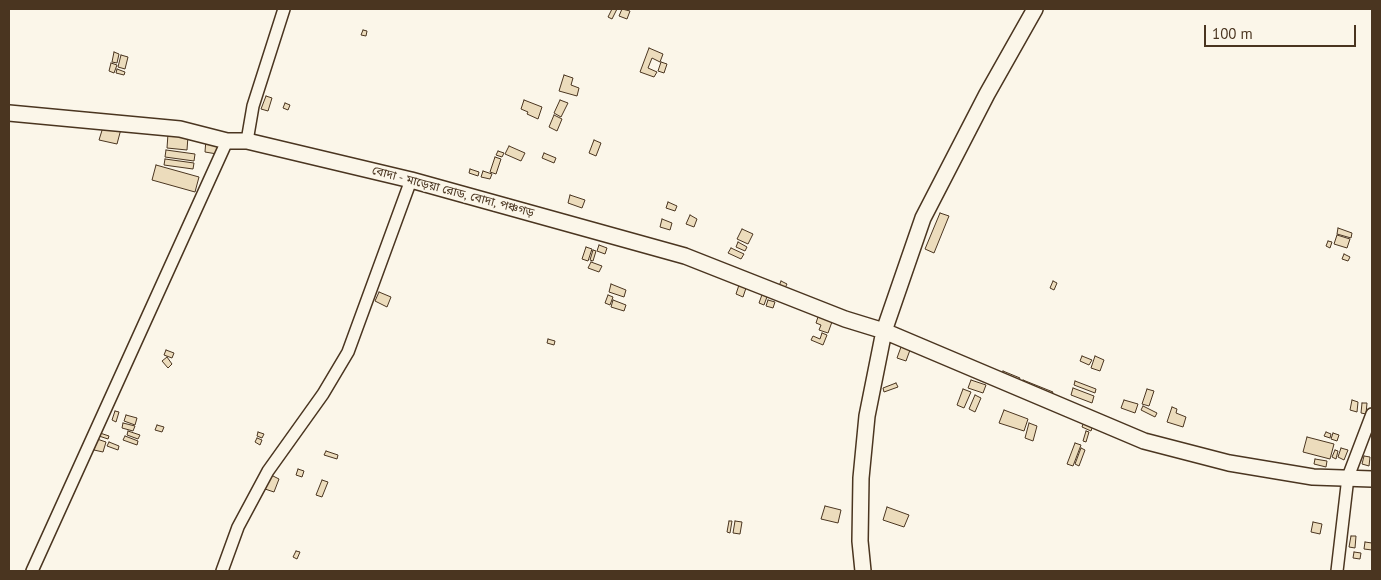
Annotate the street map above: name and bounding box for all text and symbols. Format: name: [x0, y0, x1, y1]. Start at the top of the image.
scale bar: [1206, 15, 1358, 47]
text: 100 m: [1212, 24, 1253, 43]
street label: বোদা - মাড়েয়া রোড, বোদা, পঞ্চগড়: [370, 163, 536, 221]

